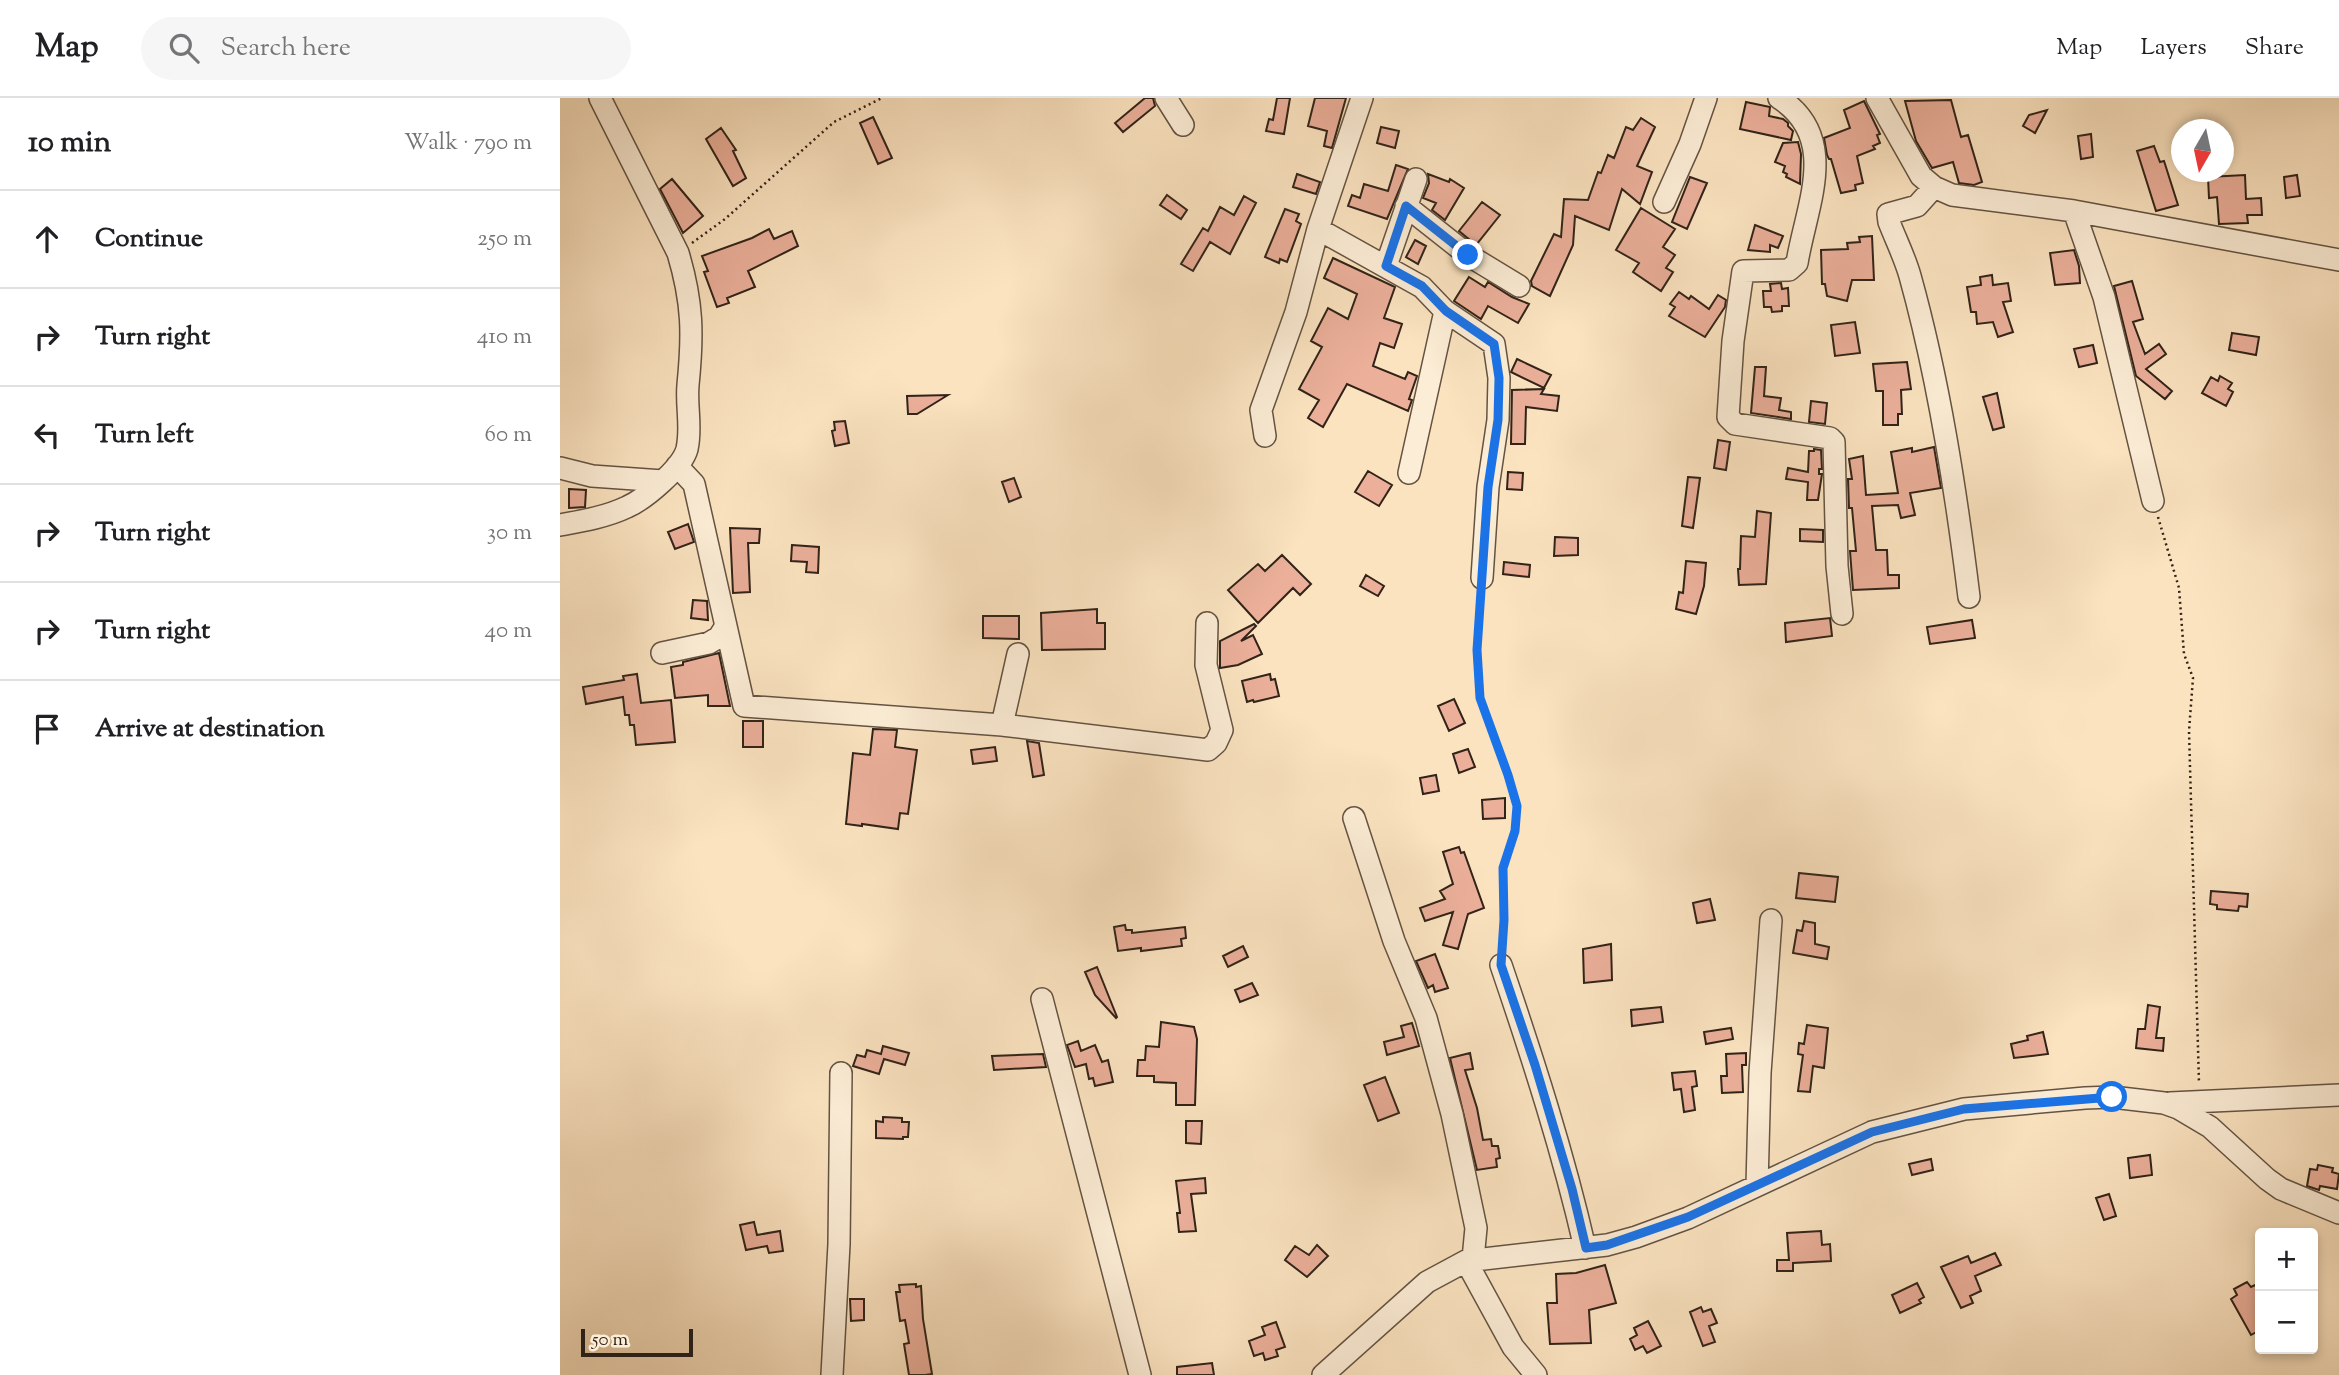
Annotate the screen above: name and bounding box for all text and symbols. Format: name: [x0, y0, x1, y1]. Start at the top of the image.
search box: [141, 17, 631, 80]
text: Map: [35, 24, 99, 72]
icon: search: [165, 29, 203, 67]
text: Search here: [221, 30, 351, 67]
text: Map: [2056, 31, 2102, 65]
text: Layers: [2140, 31, 2207, 65]
text: Share: [2245, 31, 2304, 65]
north arrow: [2171, 119, 2234, 182]
text: 10 min: [28, 122, 111, 165]
text: Walk · 790 m: [404, 127, 532, 160]
icon: ahead: [28, 220, 66, 258]
text: Continue: [95, 221, 203, 258]
text: 250 m: [477, 223, 532, 256]
route end: [1452, 239, 1483, 270]
icon: right: [28, 318, 66, 356]
text: Turn right: [95, 319, 210, 356]
text: 410 m: [477, 321, 532, 354]
icon: left: [28, 416, 66, 454]
text: Turn left: [95, 417, 194, 454]
text: 60 m: [484, 419, 532, 452]
icon: right: [28, 514, 66, 552]
text: Turn right: [95, 515, 210, 552]
text: 30 m: [487, 517, 532, 550]
icon: right: [28, 612, 66, 650]
text: Turn right: [95, 613, 210, 650]
text: 40 m: [485, 615, 532, 648]
icon: arrive: [28, 710, 66, 748]
text: Arrive at destination: [95, 711, 325, 748]
route start: [2096, 1081, 2127, 1112]
map controls: [2255, 1228, 2318, 1354]
button: +: [2255, 1228, 2318, 1291]
button: −: [2255, 1291, 2318, 1354]
scale bar: [581, 1326, 693, 1358]
text: 50 m: [592, 1327, 628, 1354]

